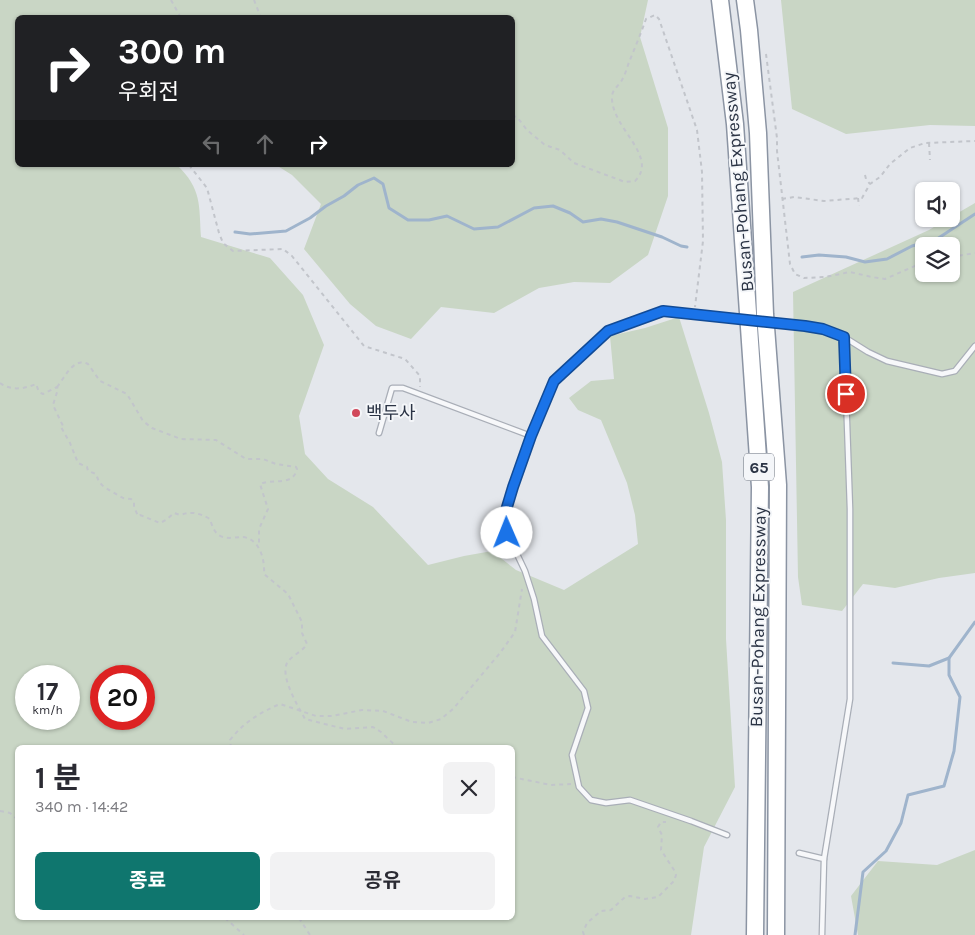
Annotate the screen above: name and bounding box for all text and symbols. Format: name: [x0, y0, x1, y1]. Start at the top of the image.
text: 300 m: [118, 31, 226, 72]
icon: right: [35, 35, 100, 100]
street label: Busan-Pohang Expressway: [717, 71, 759, 293]
text: 우회전: [118, 79, 179, 105]
icon: left: [198, 130, 226, 158]
icon: ahead: [251, 130, 279, 158]
icon: right: [304, 130, 332, 158]
map controls: [915, 182, 960, 282]
button: sound: [915, 182, 960, 227]
button: layers: [915, 237, 960, 282]
pin: [825, 373, 867, 415]
icon: arrive: [832, 380, 860, 408]
place label: 백두사: [366, 402, 416, 424]
marker: 백두사: [350, 407, 362, 419]
road number: 65: [744, 454, 774, 481]
position arrow: [480, 506, 532, 558]
street label: Busan-Pohang Expressway: [745, 506, 771, 727]
speed limit sign: 20: [90, 665, 155, 730]
text: 17: [37, 677, 58, 706]
text: km/h: [32, 703, 63, 717]
text: 1 분: [35, 760, 81, 796]
button: close: [443, 762, 495, 814]
text: 340 m · 14:42: [35, 797, 128, 816]
button: 종료: [35, 852, 260, 910]
button: 공유: [270, 852, 495, 910]

